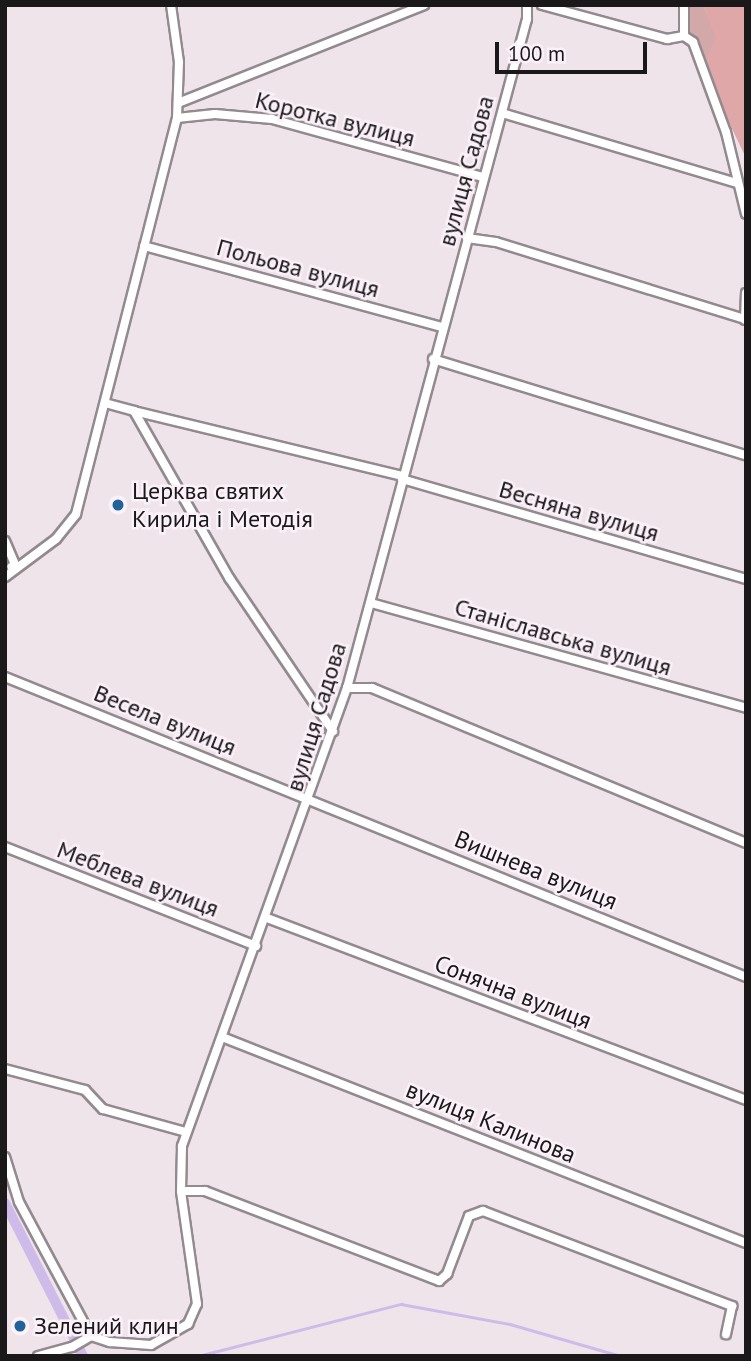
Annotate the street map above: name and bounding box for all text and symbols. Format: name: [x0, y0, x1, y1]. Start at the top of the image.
scale bar: [499, 28, 651, 72]
text: 100 m: [508, 40, 565, 67]
street label: Коротка вулиця: [252, 85, 418, 153]
street label: вулиця Садова: [432, 93, 500, 249]
street label: Польова вулиця: [214, 232, 382, 304]
street label: Весняна вулиця: [496, 474, 662, 548]
place label: Церква святих Кирила і Методія: [132, 477, 313, 533]
marker: Церква святих Кирила і Методія: [110, 497, 126, 513]
street label: Станіславська вулиця: [451, 592, 675, 682]
street label: вулиця Садова: [280, 639, 352, 795]
street label: Весела вулиця: [90, 678, 240, 762]
street label: Вишнева вулиця: [451, 824, 621, 916]
street label: Меблева вулиця: [53, 835, 223, 923]
street label: Сонячна вулиця: [431, 949, 595, 1035]
street label: вулиця Калинова: [402, 1075, 580, 1169]
place label: Зелений клин: [34, 1312, 179, 1340]
marker: Зелений клин: [12, 1318, 28, 1334]

